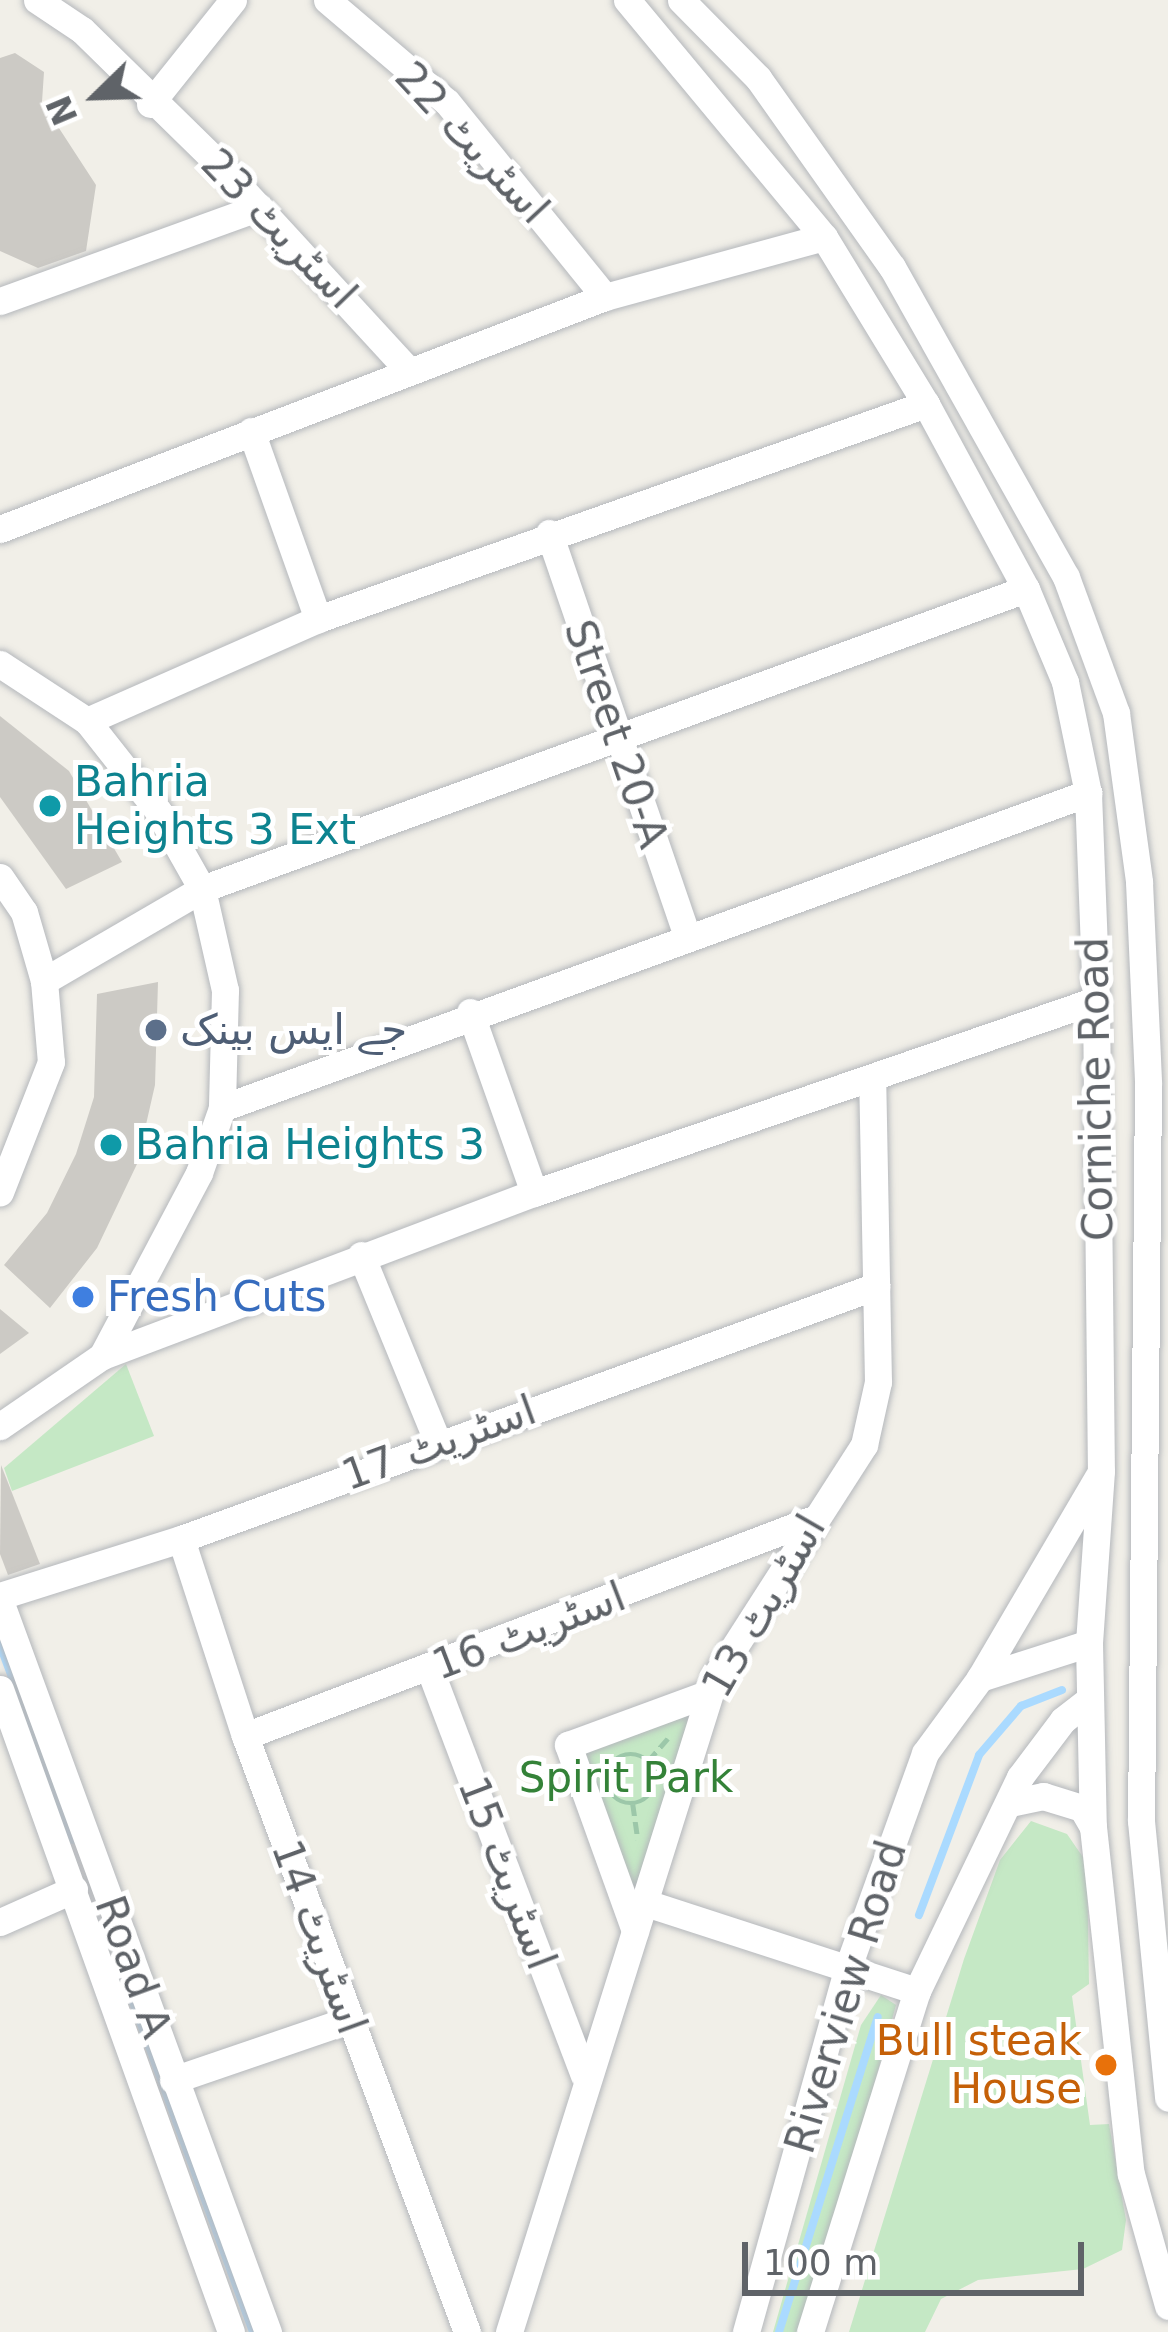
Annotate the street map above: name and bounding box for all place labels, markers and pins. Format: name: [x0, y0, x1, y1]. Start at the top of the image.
place label: Bahria Heights 3 Ext: [74, 757, 356, 856]
marker: Bahria Heights 3 Ext: [37, 793, 63, 819]
place label: جے ایس بینک: [180, 1005, 407, 1055]
marker: جے ایس بینک: [143, 1017, 169, 1043]
place label: Bahria Heights 3: [135, 1120, 485, 1170]
marker: Bahria Heights 3: [98, 1132, 124, 1158]
place label: Fresh Cuts: [107, 1272, 326, 1322]
marker: Fresh Cuts: [70, 1284, 96, 1310]
place label: Bull steak House: [876, 2016, 1082, 2114]
marker: Bull steak House: [1093, 2052, 1119, 2078]

